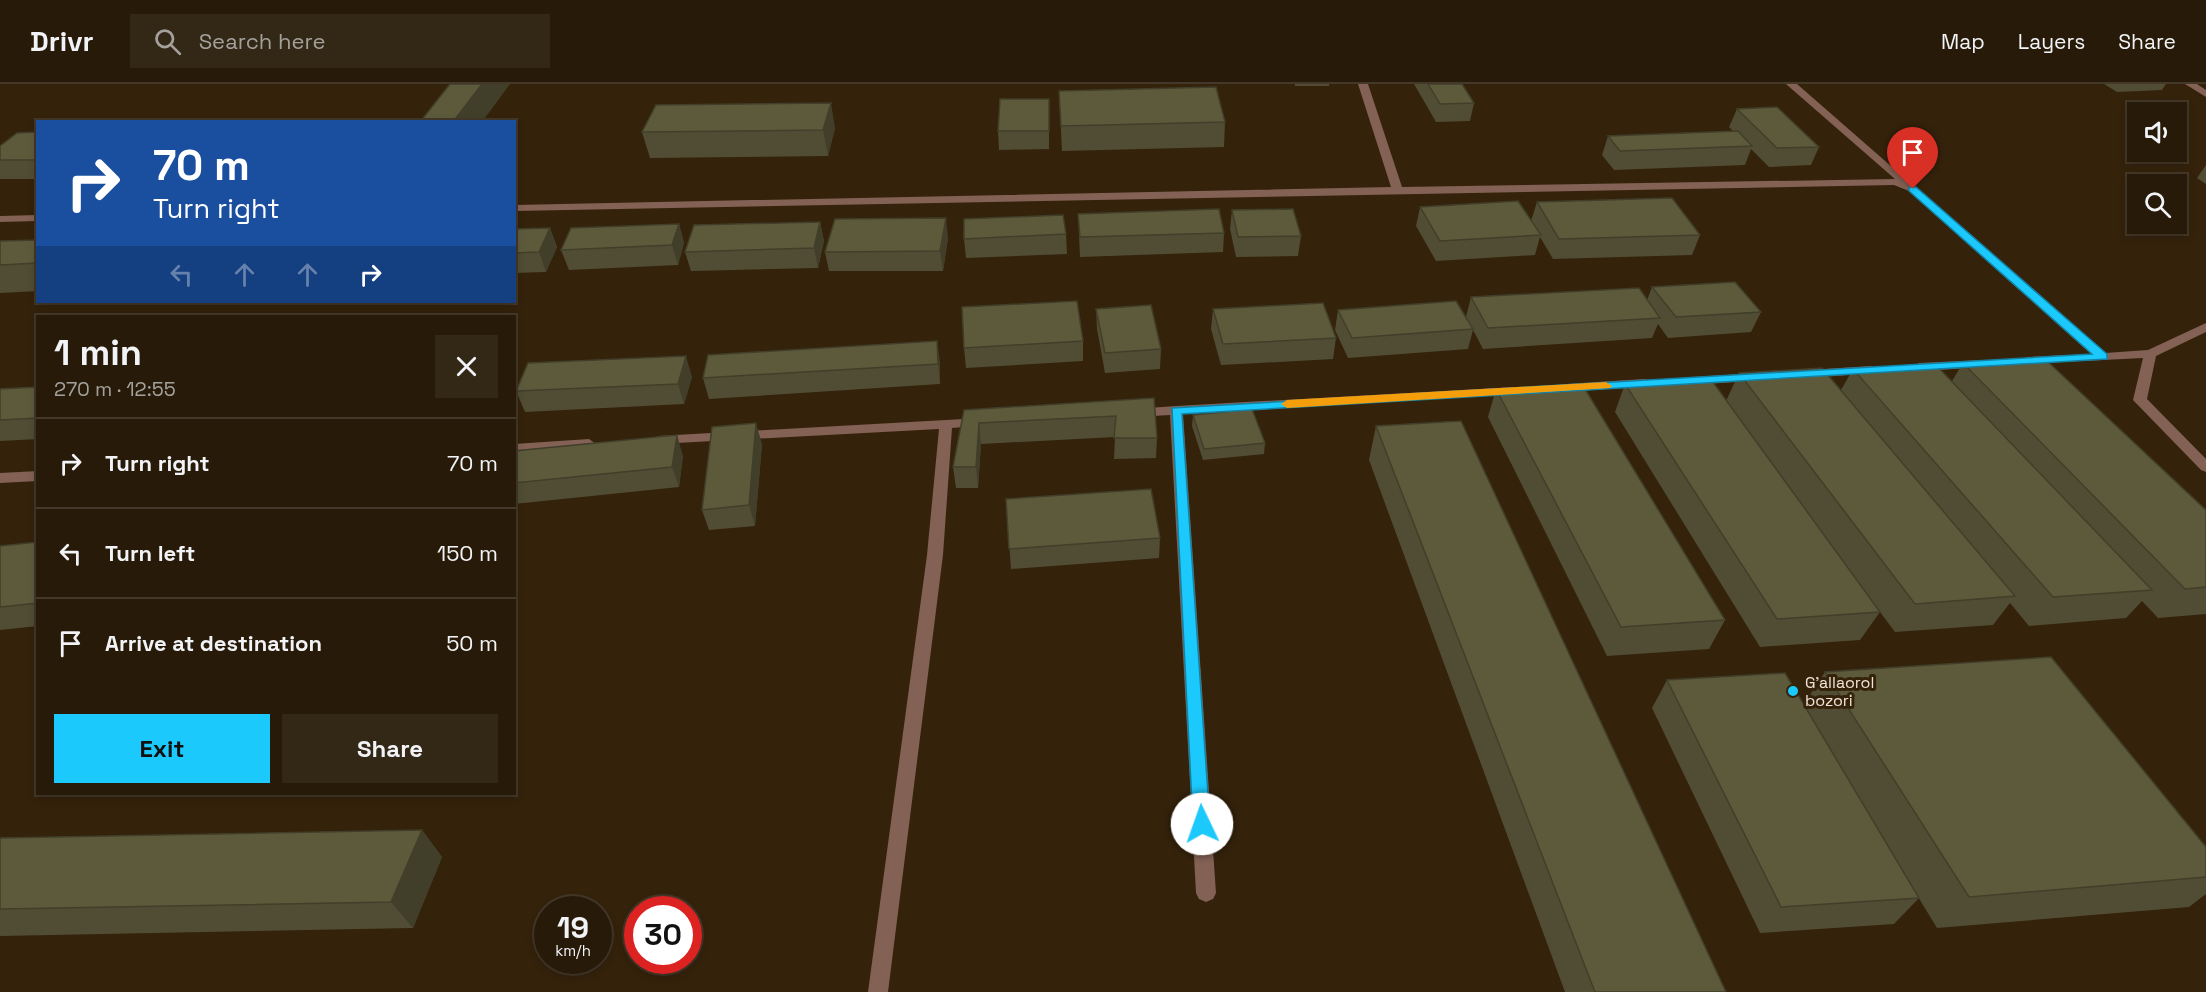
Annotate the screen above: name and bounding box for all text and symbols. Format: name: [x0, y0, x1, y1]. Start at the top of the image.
search box: [130, 14, 550, 68]
text: Drivr: [30, 23, 94, 59]
icon: search: [151, 25, 184, 58]
text: Search here: [199, 27, 325, 55]
text: Map: [1941, 28, 1985, 55]
text: Layers: [2018, 28, 2085, 55]
text: Share: [2118, 28, 2176, 55]
map controls: [2127, 102, 2187, 234]
button: sound: [2127, 102, 2187, 162]
pin: [1887, 127, 1938, 189]
icon: arrive: [1896, 136, 1929, 169]
text: 70 m: [153, 139, 250, 192]
icon: right: [54, 144, 132, 222]
button: search: [2127, 174, 2187, 234]
text: Turn right: [153, 191, 280, 226]
icon: left: [165, 258, 198, 291]
icon: ahead: [228, 258, 261, 291]
icon: ahead: [291, 258, 324, 291]
icon: right: [354, 258, 387, 291]
text: 1 min: [54, 330, 142, 376]
button: close: [435, 335, 498, 398]
text: 270 m · 12:55: [54, 376, 176, 402]
icon: right: [54, 447, 87, 480]
text: Turn right: [105, 449, 210, 477]
text: 70 m: [447, 449, 498, 477]
icon: left: [54, 537, 87, 570]
text: Turn left: [105, 539, 195, 567]
text: 150 m: [437, 539, 498, 567]
icon: arrive: [54, 627, 87, 660]
text: Arrive at destination: [105, 629, 322, 657]
text: 50 m: [446, 629, 498, 657]
place label: G'allaorol bozori: [1805, 672, 1874, 711]
marker: G'allaorol bozori: [1786, 684, 1800, 698]
button: Exit: [54, 714, 270, 783]
button: Share: [282, 714, 498, 783]
position arrow: [1170, 792, 1234, 856]
speed limit sign: 30: [624, 896, 702, 974]
text: 19: [557, 908, 589, 947]
text: km/h: [555, 941, 591, 960]

